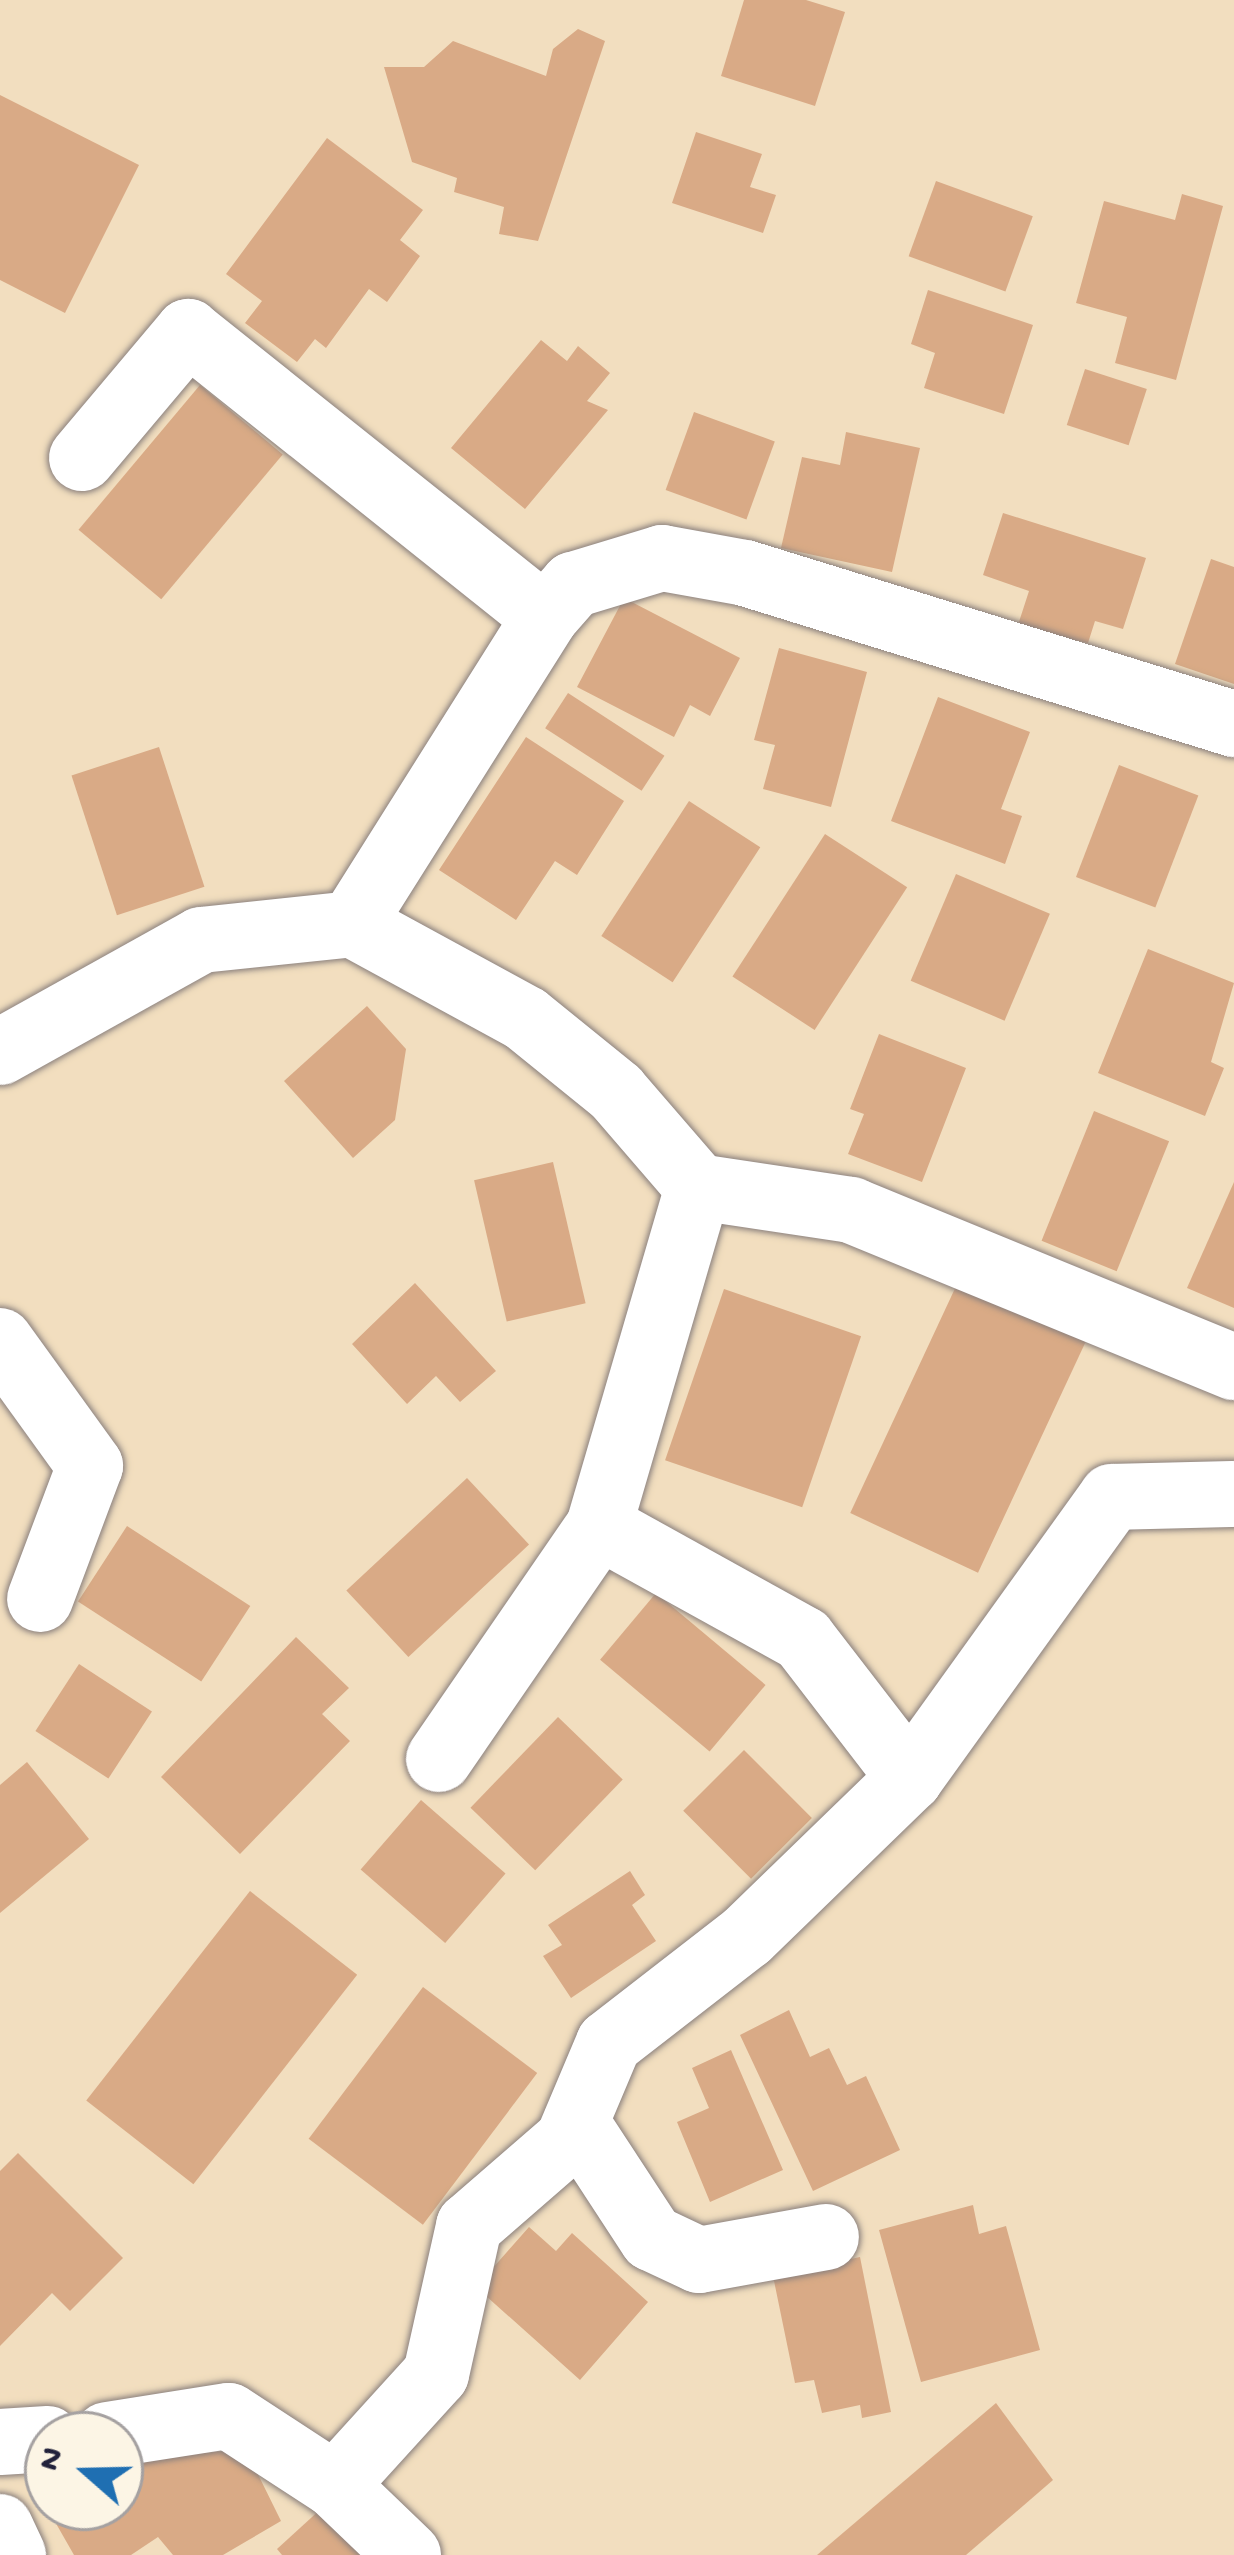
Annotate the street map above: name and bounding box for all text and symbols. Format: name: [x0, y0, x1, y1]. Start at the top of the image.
north arrow: [24, 2411, 144, 2531]
text: N: [31, 2443, 75, 2476]

